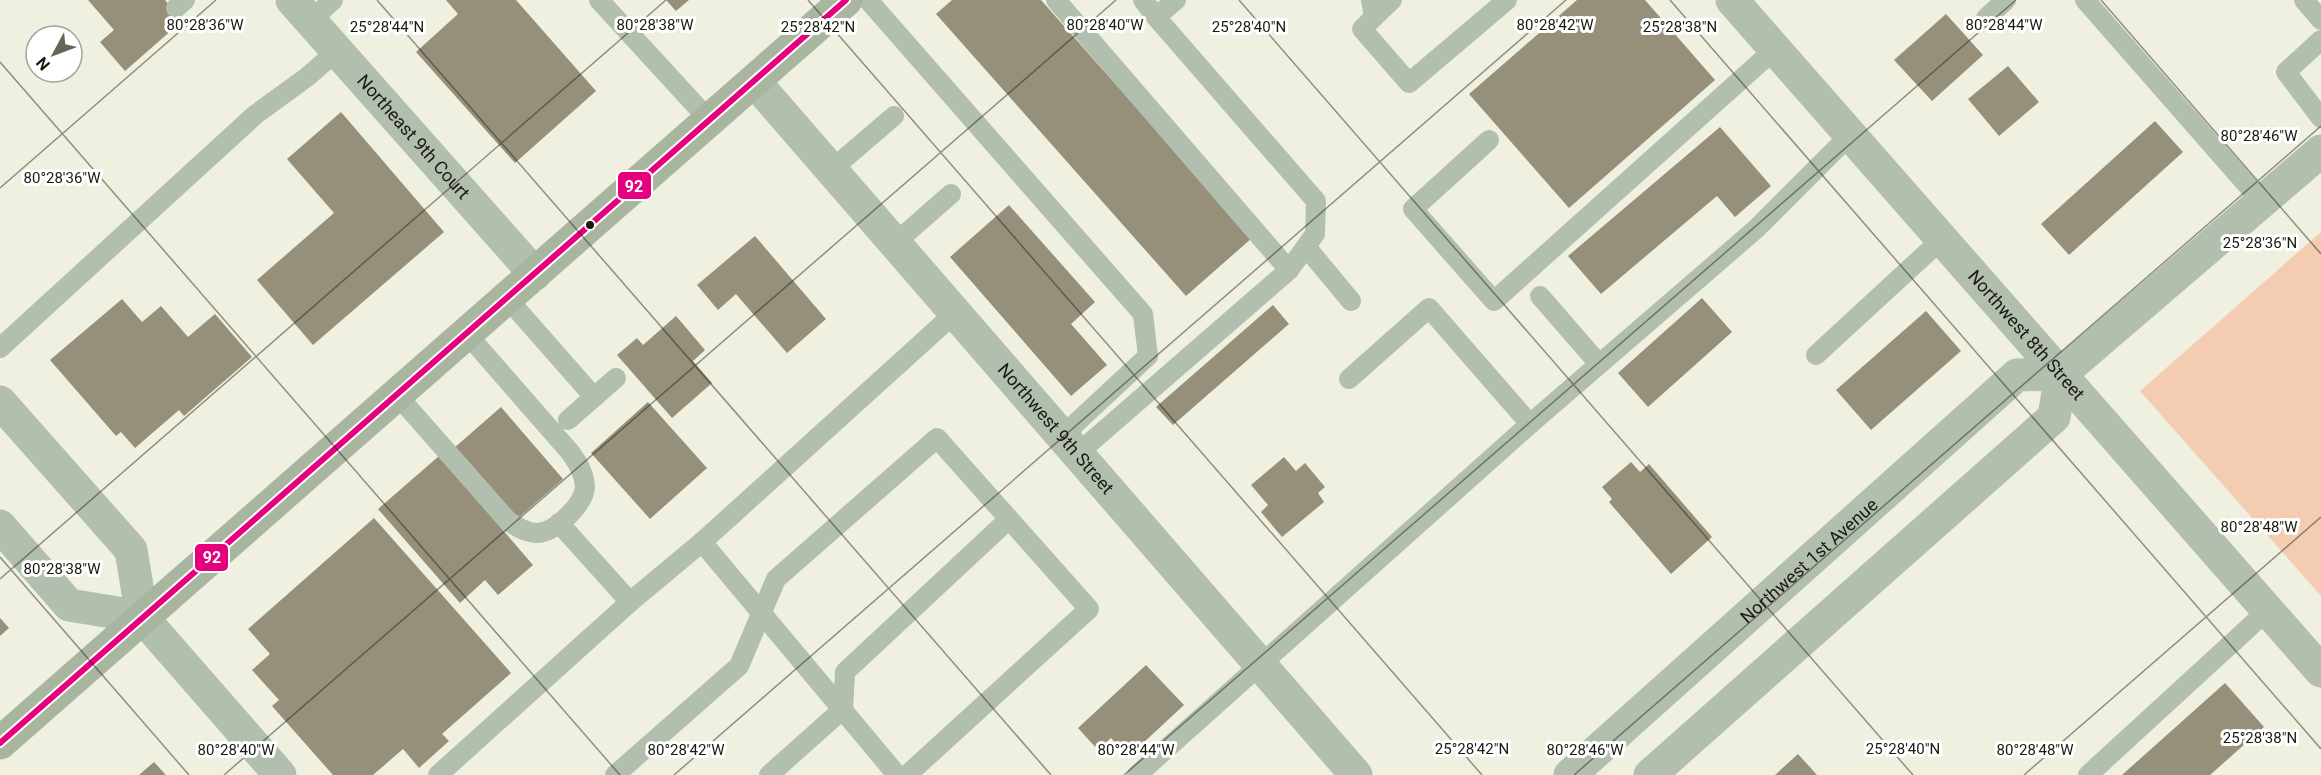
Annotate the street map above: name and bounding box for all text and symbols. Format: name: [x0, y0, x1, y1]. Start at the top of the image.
text: 80°28'36"W: [167, 16, 243, 34]
text: 80°28'38"W: [617, 16, 693, 34]
text: 80°28'40"W: [1067, 16, 1143, 34]
text: 80°28'42"W: [1517, 16, 1593, 34]
text: 80°28'44"W: [1966, 16, 2042, 34]
text: 25°28'44"N: [350, 18, 424, 36]
text: 25°28'42"N: [781, 18, 855, 36]
text: 25°28'40"N: [1212, 18, 1286, 36]
text: 25°28'38"N: [1643, 18, 1717, 36]
north arrow: [24, 24, 84, 84]
text: N: [32, 53, 54, 74]
street label: Northeast 9th Court: [353, 70, 475, 203]
text: 80°28'46"W: [2221, 127, 2297, 145]
text: 80°28'36"W: [24, 169, 100, 187]
line badge: 92: [617, 171, 652, 200]
text: 92: [625, 177, 643, 196]
unlabelled marker: [584, 219, 596, 231]
text: 25°28'36"N: [2223, 234, 2297, 252]
street label: Northwest 8th Street: [1964, 266, 2089, 404]
street label: Northwest 9th Street: [994, 359, 1119, 498]
street label: Northwest 1st Avenue: [1736, 494, 1882, 627]
text: 80°28'48"W: [2221, 518, 2297, 536]
line badge: 92: [194, 543, 229, 572]
text: 92: [203, 548, 221, 567]
text: 80°28'38"W: [24, 560, 100, 578]
text: 25°28'38"N: [2223, 729, 2297, 747]
text: 25°28'42"N: [1435, 740, 1509, 758]
text: 25°28'40"N: [1866, 740, 1940, 758]
text: 80°28'40"W: [198, 741, 274, 759]
text: 80°28'42"W: [648, 741, 724, 759]
text: 80°28'44"W: [1098, 741, 1174, 759]
text: 80°28'46"W: [1547, 741, 1623, 759]
text: 80°28'48"W: [1997, 741, 2073, 759]

